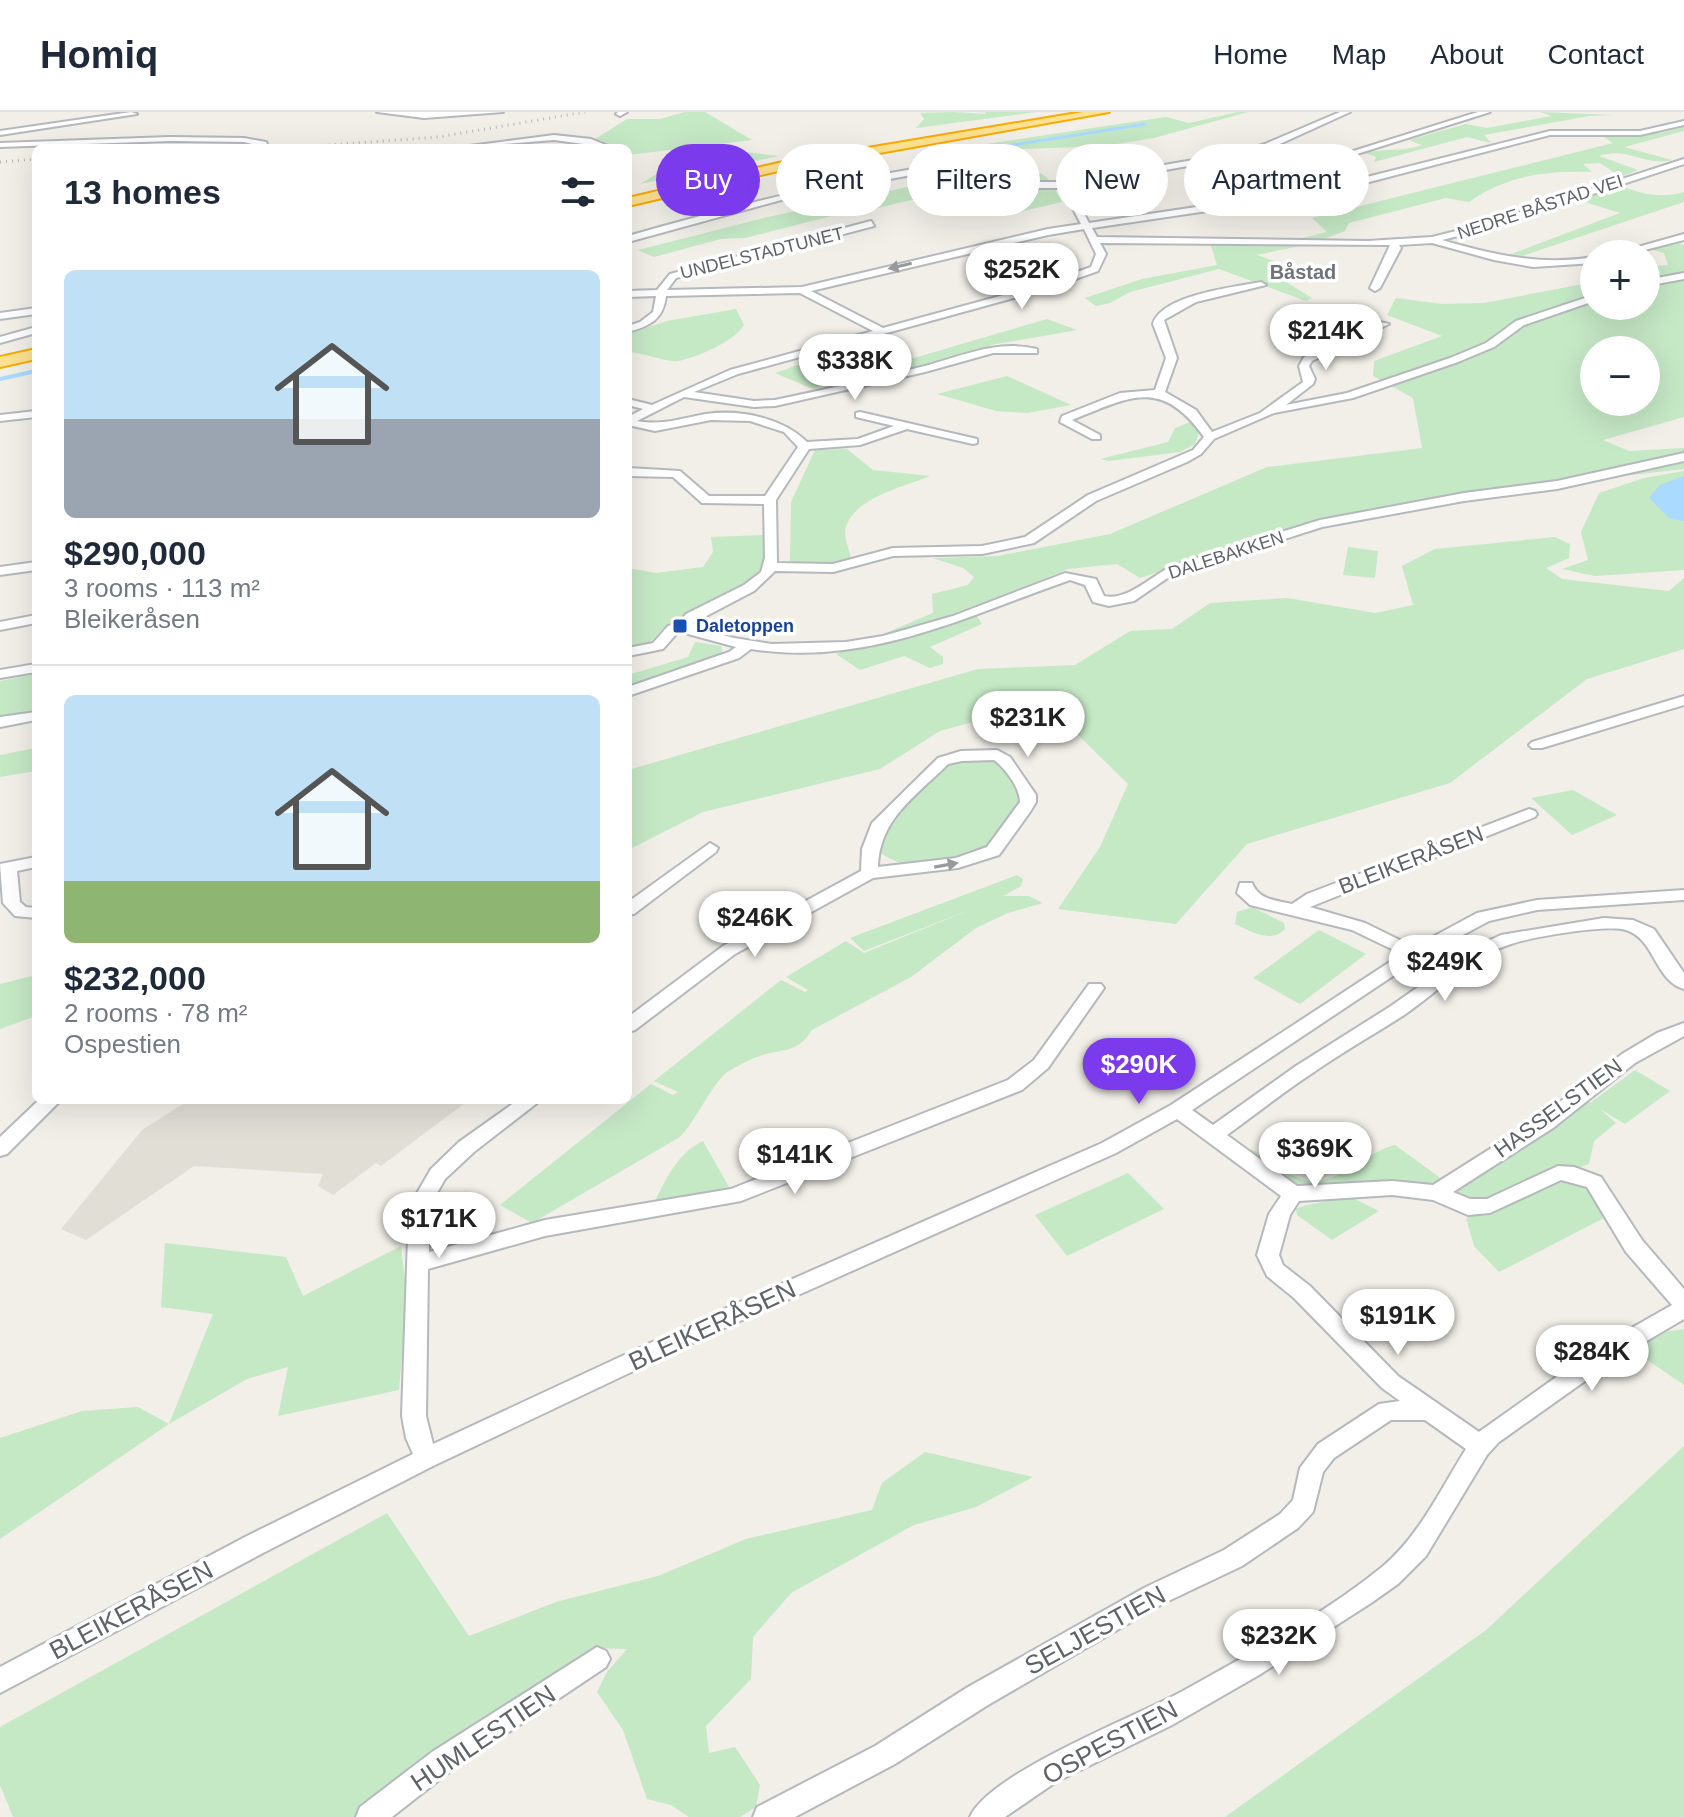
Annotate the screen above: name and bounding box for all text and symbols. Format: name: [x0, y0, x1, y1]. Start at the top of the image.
text: Homiq: [40, 34, 158, 76]
text: Home: [1213, 39, 1288, 70]
text: Map: [1332, 39, 1386, 70]
text: About: [1430, 39, 1504, 70]
text: Contact: [1548, 39, 1644, 70]
chip: Buy: [656, 144, 760, 216]
chip: Rent: [776, 144, 891, 216]
chip: Filters: [907, 144, 1040, 216]
chip: New: [1056, 144, 1168, 216]
chip: Apartment: [1184, 144, 1369, 216]
icon: filters: [556, 170, 600, 214]
street label: NEDRE BÅSTAD VEI: [1455, 171, 1625, 243]
text: 13 homes: [64, 173, 221, 211]
street label: UNDELSTADTUNET: [678, 223, 846, 283]
map controls: [1580, 240, 1660, 416]
button: +: [1580, 240, 1660, 320]
pin: $252K: [966, 243, 1078, 311]
text: $252K: [984, 254, 1060, 284]
one-way arrow: [888, 261, 913, 273]
district label: Båstad: [1270, 261, 1336, 283]
pin: $214K: [1270, 304, 1382, 372]
text: $214K: [1288, 315, 1364, 345]
icon: home: [260, 322, 404, 466]
pin: $338K: [799, 334, 911, 402]
button: −: [1580, 336, 1660, 416]
text: $338K: [817, 345, 893, 375]
street label: DALEBAKKEN: [1166, 527, 1286, 583]
text: $290,000: [64, 534, 206, 572]
text: 3 rooms · 113 m²: [64, 573, 260, 603]
text: Bleikeråsen: [64, 604, 200, 634]
place label: Daletoppen: [696, 616, 794, 636]
marker: Daletoppen: [671, 617, 689, 635]
pin: $231K: [972, 691, 1084, 759]
text: $231K: [990, 702, 1066, 732]
icon: home: [260, 747, 404, 891]
street label: BLEIKERÅSEN: [1335, 821, 1487, 899]
one-way arrow: [934, 859, 959, 871]
pin: $246K: [699, 891, 811, 959]
text: $246K: [717, 902, 793, 932]
pin: $249K: [1389, 935, 1501, 1003]
text: $249K: [1407, 946, 1483, 976]
text: $232,000: [64, 959, 206, 997]
text: 2 rooms · 78 m²: [64, 998, 248, 1028]
text: Ospestien: [64, 1029, 181, 1059]
pin: $290K: [1083, 1038, 1195, 1106]
text: $290K: [1101, 1049, 1177, 1079]
street label: HASSELSTIEN: [1489, 1053, 1627, 1163]
pin: $369K: [1259, 1122, 1371, 1190]
pin: $141K: [739, 1128, 851, 1196]
text: $369K: [1277, 1133, 1353, 1163]
text: $141K: [757, 1139, 833, 1169]
pin: $171K: [383, 1192, 495, 1260]
text: $171K: [401, 1203, 477, 1233]
street label: BLEIKERÅSEN: [624, 1273, 800, 1377]
pin: $191K: [1342, 1289, 1454, 1357]
text: $191K: [1360, 1300, 1436, 1330]
pin: $284K: [1536, 1325, 1648, 1393]
text: $284K: [1554, 1336, 1630, 1366]
street label: BLEIKERÅSEN: [44, 1554, 218, 1666]
street label: SELJESTIEN: [1019, 1579, 1171, 1681]
pin: $232K: [1223, 1609, 1335, 1677]
text: $232K: [1241, 1620, 1317, 1650]
street label: HUMLESTIEN: [405, 1679, 561, 1797]
street label: OSPESTIEN: [1037, 1694, 1183, 1790]

